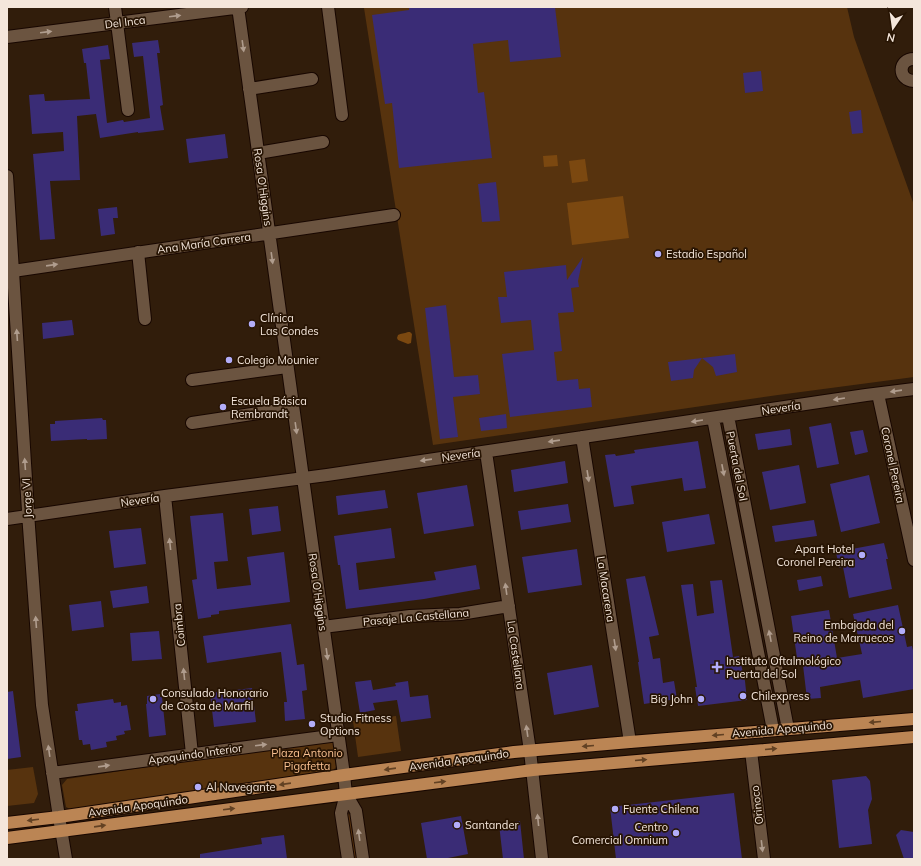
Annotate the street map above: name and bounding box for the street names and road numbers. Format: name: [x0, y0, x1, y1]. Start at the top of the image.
street label: Del Inca: [104, 13, 146, 31]
street label: Rosa O'Higgins: [251, 147, 275, 227]
street label: Ana María Carrera: [156, 229, 252, 257]
street label: Nevería: [761, 398, 801, 418]
street label: Coronel Pereira: [878, 426, 908, 504]
street label: Puerta del Sol: [723, 430, 751, 502]
street label: Nevería: [441, 445, 481, 465]
street label: Jorge VI: [19, 478, 35, 518]
street label: Nevería: [120, 490, 160, 510]
street label: Rosa O'Higgins: [306, 552, 330, 632]
street label: La Macarena: [594, 555, 618, 623]
street label: Coimbra: [170, 603, 188, 647]
street label: Pasaje La Castellana: [362, 605, 470, 629]
street label: La Castellana: [504, 620, 528, 690]
street label: Avenida Apoquindo: [731, 718, 833, 740]
street label: Apoquindo Interior: [147, 740, 243, 768]
street label: Avenida Apoquindo: [408, 746, 510, 774]
street label: Orinoco: [748, 785, 766, 825]
street label: Avenida Apoquindo: [87, 792, 189, 820]

